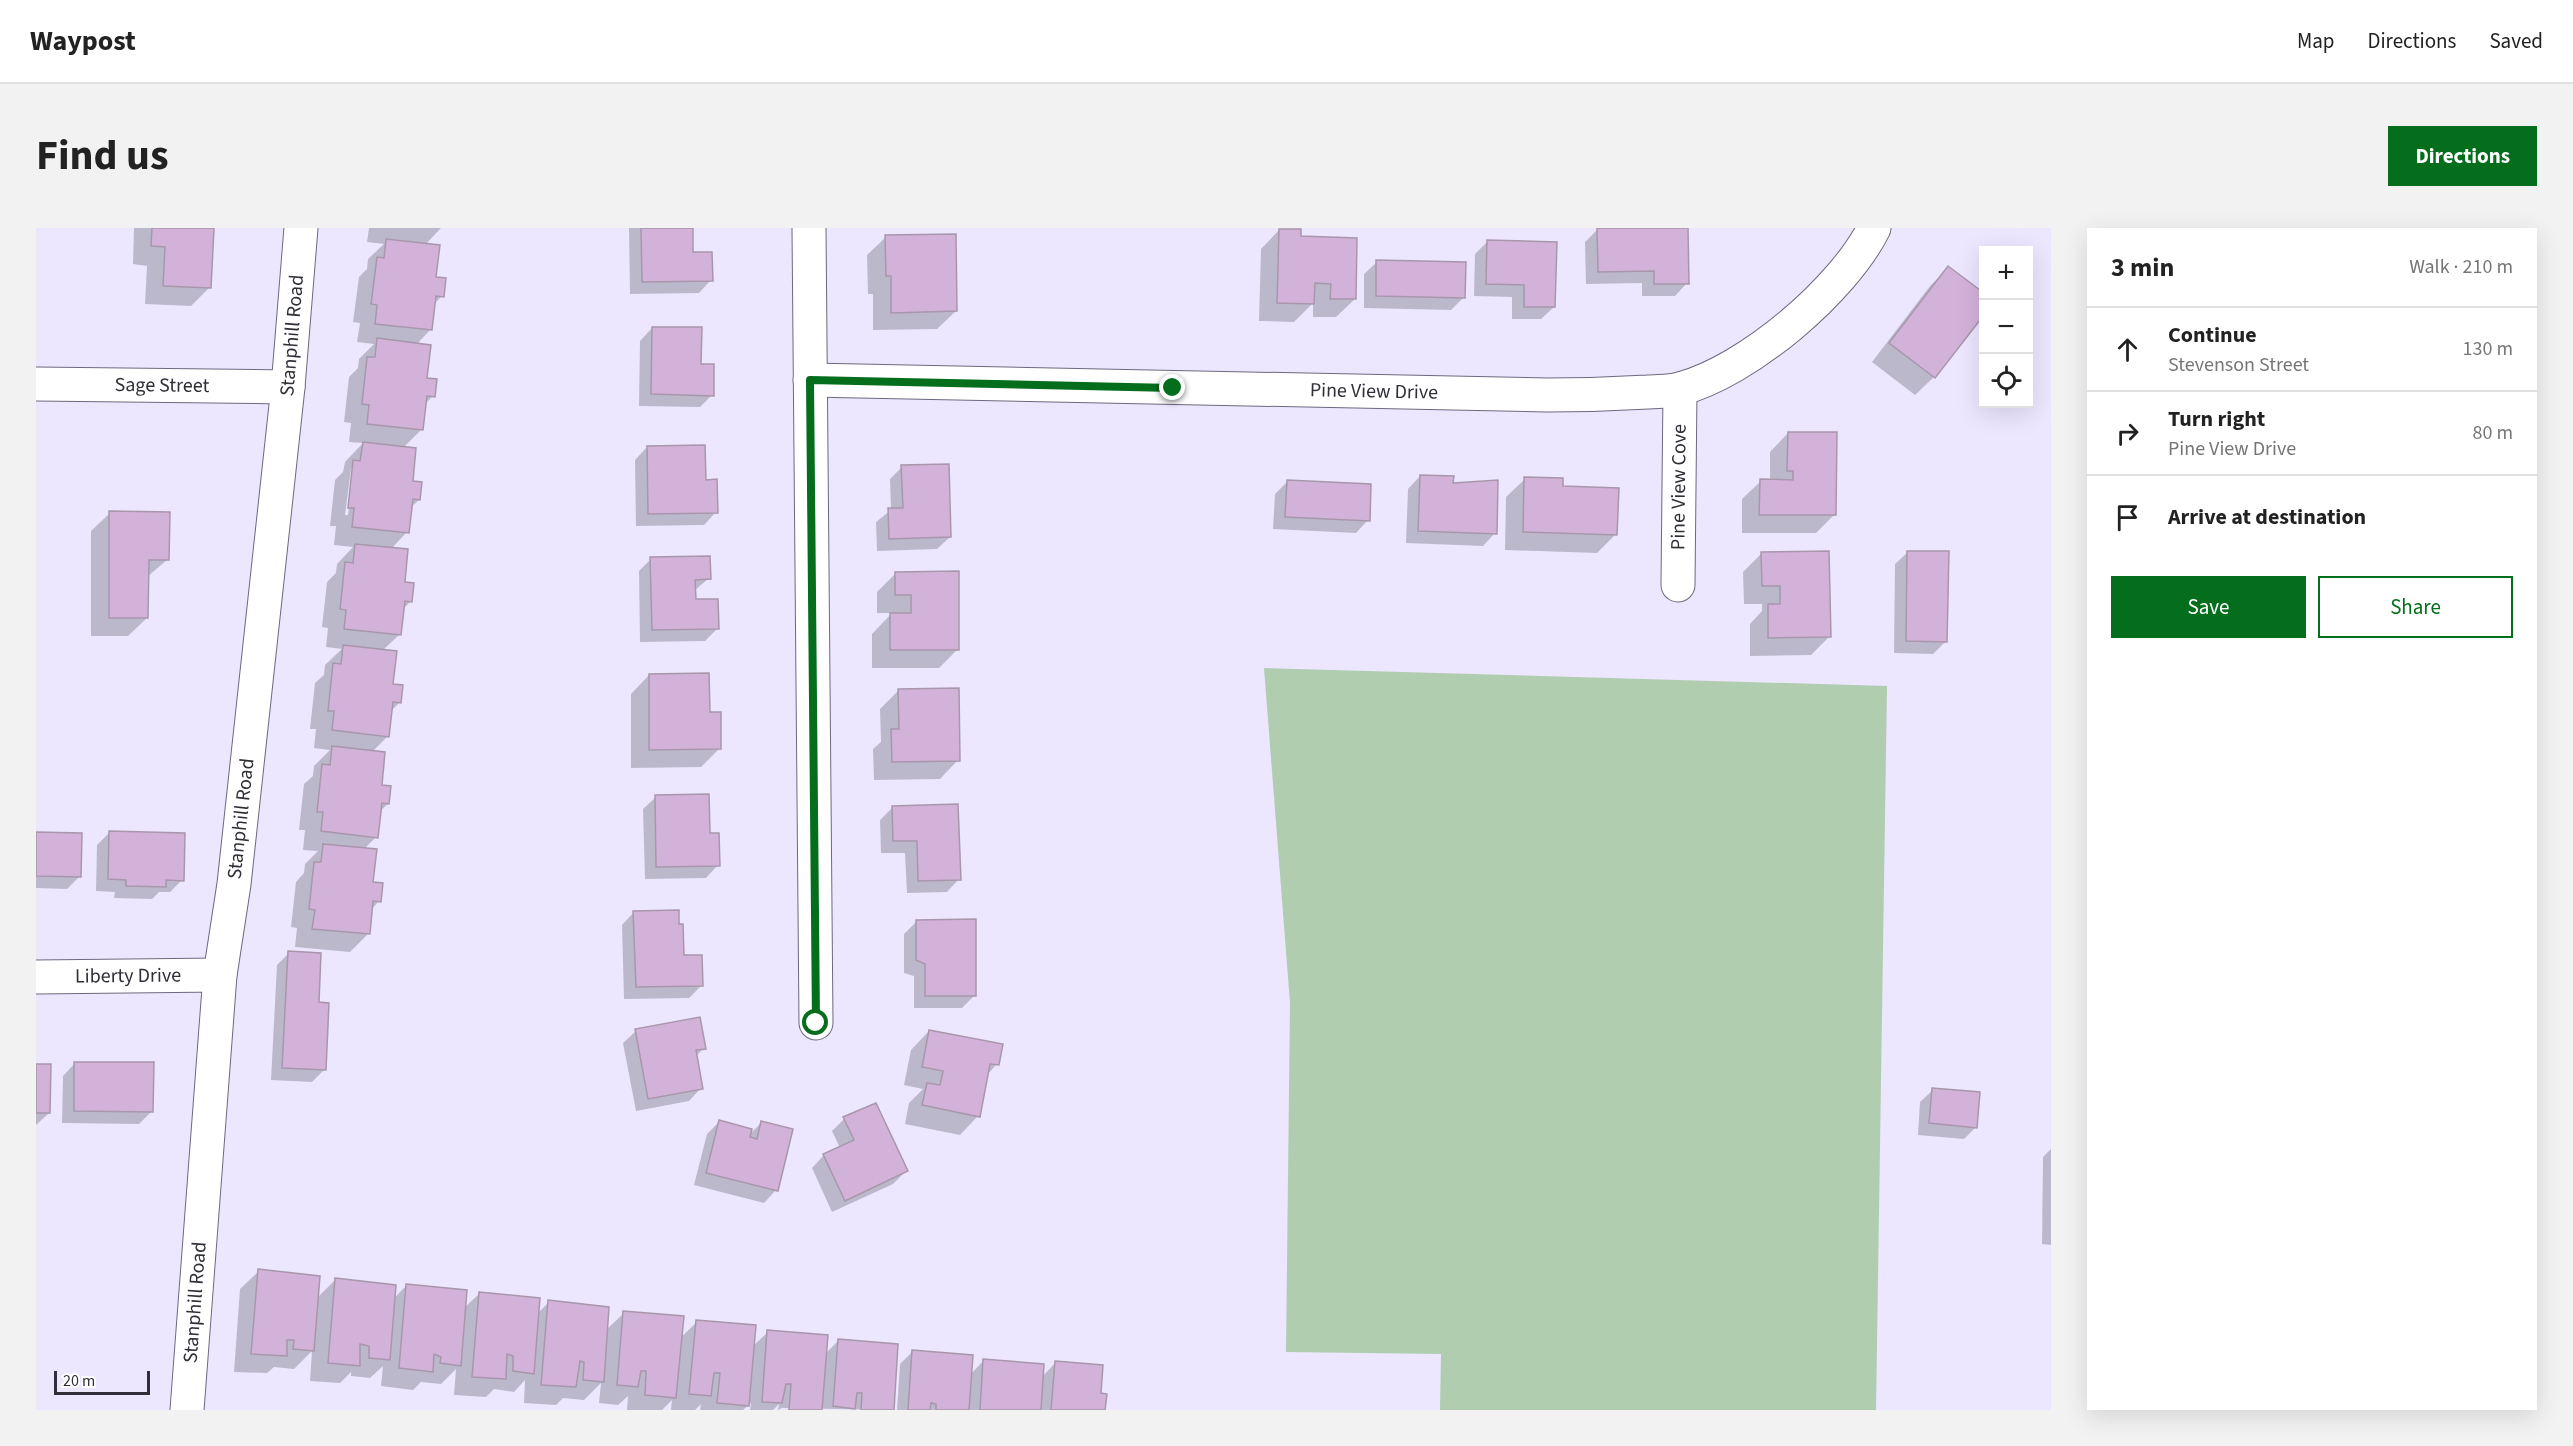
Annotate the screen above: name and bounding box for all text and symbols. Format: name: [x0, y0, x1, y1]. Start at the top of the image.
text: Waypost: [30, 21, 136, 61]
text: Map: [2297, 26, 2335, 56]
text: Directions: [2368, 26, 2456, 56]
text: Saved: [2489, 26, 2543, 56]
text: Find us: [36, 126, 169, 186]
button: Directions: [2388, 126, 2537, 186]
map controls: [1979, 246, 2033, 408]
button: +: [1979, 246, 2033, 300]
text: 3 min: [2111, 249, 2174, 286]
text: Walk · 210 m: [2409, 253, 2513, 281]
street label: Stanphill Road: [273, 274, 311, 398]
button: −: [1979, 300, 2033, 354]
text: Continue: [2168, 319, 2257, 351]
icon: ahead: [2111, 333, 2144, 366]
text: 130 m: [2463, 335, 2513, 363]
text: Stevenson Street: [2168, 351, 2309, 379]
button: locate: [1979, 354, 2033, 408]
street label: Sage Street: [114, 371, 210, 400]
route end: [1159, 374, 1185, 400]
street label: Pine View Drive: [1310, 376, 1438, 407]
text: Turn right: [2168, 403, 2265, 435]
icon: right: [2111, 417, 2144, 450]
text: 80 m: [2473, 419, 2513, 447]
street label: Pine View Cove: [1664, 424, 1694, 550]
text: Pine View Drive: [2168, 435, 2296, 463]
icon: arrive: [2111, 501, 2144, 534]
text: Arrive at destination: [2168, 501, 2366, 533]
button: Save: [2111, 576, 2306, 638]
button: Share: [2318, 576, 2513, 638]
street label: Stanphill Road: [221, 757, 262, 881]
street label: Liberty Drive: [75, 961, 181, 991]
route start: [802, 1009, 828, 1035]
street label: Stanphill Road: [177, 1241, 214, 1364]
scale bar: [54, 1368, 150, 1396]
text: 20 m: [63, 1370, 95, 1392]

